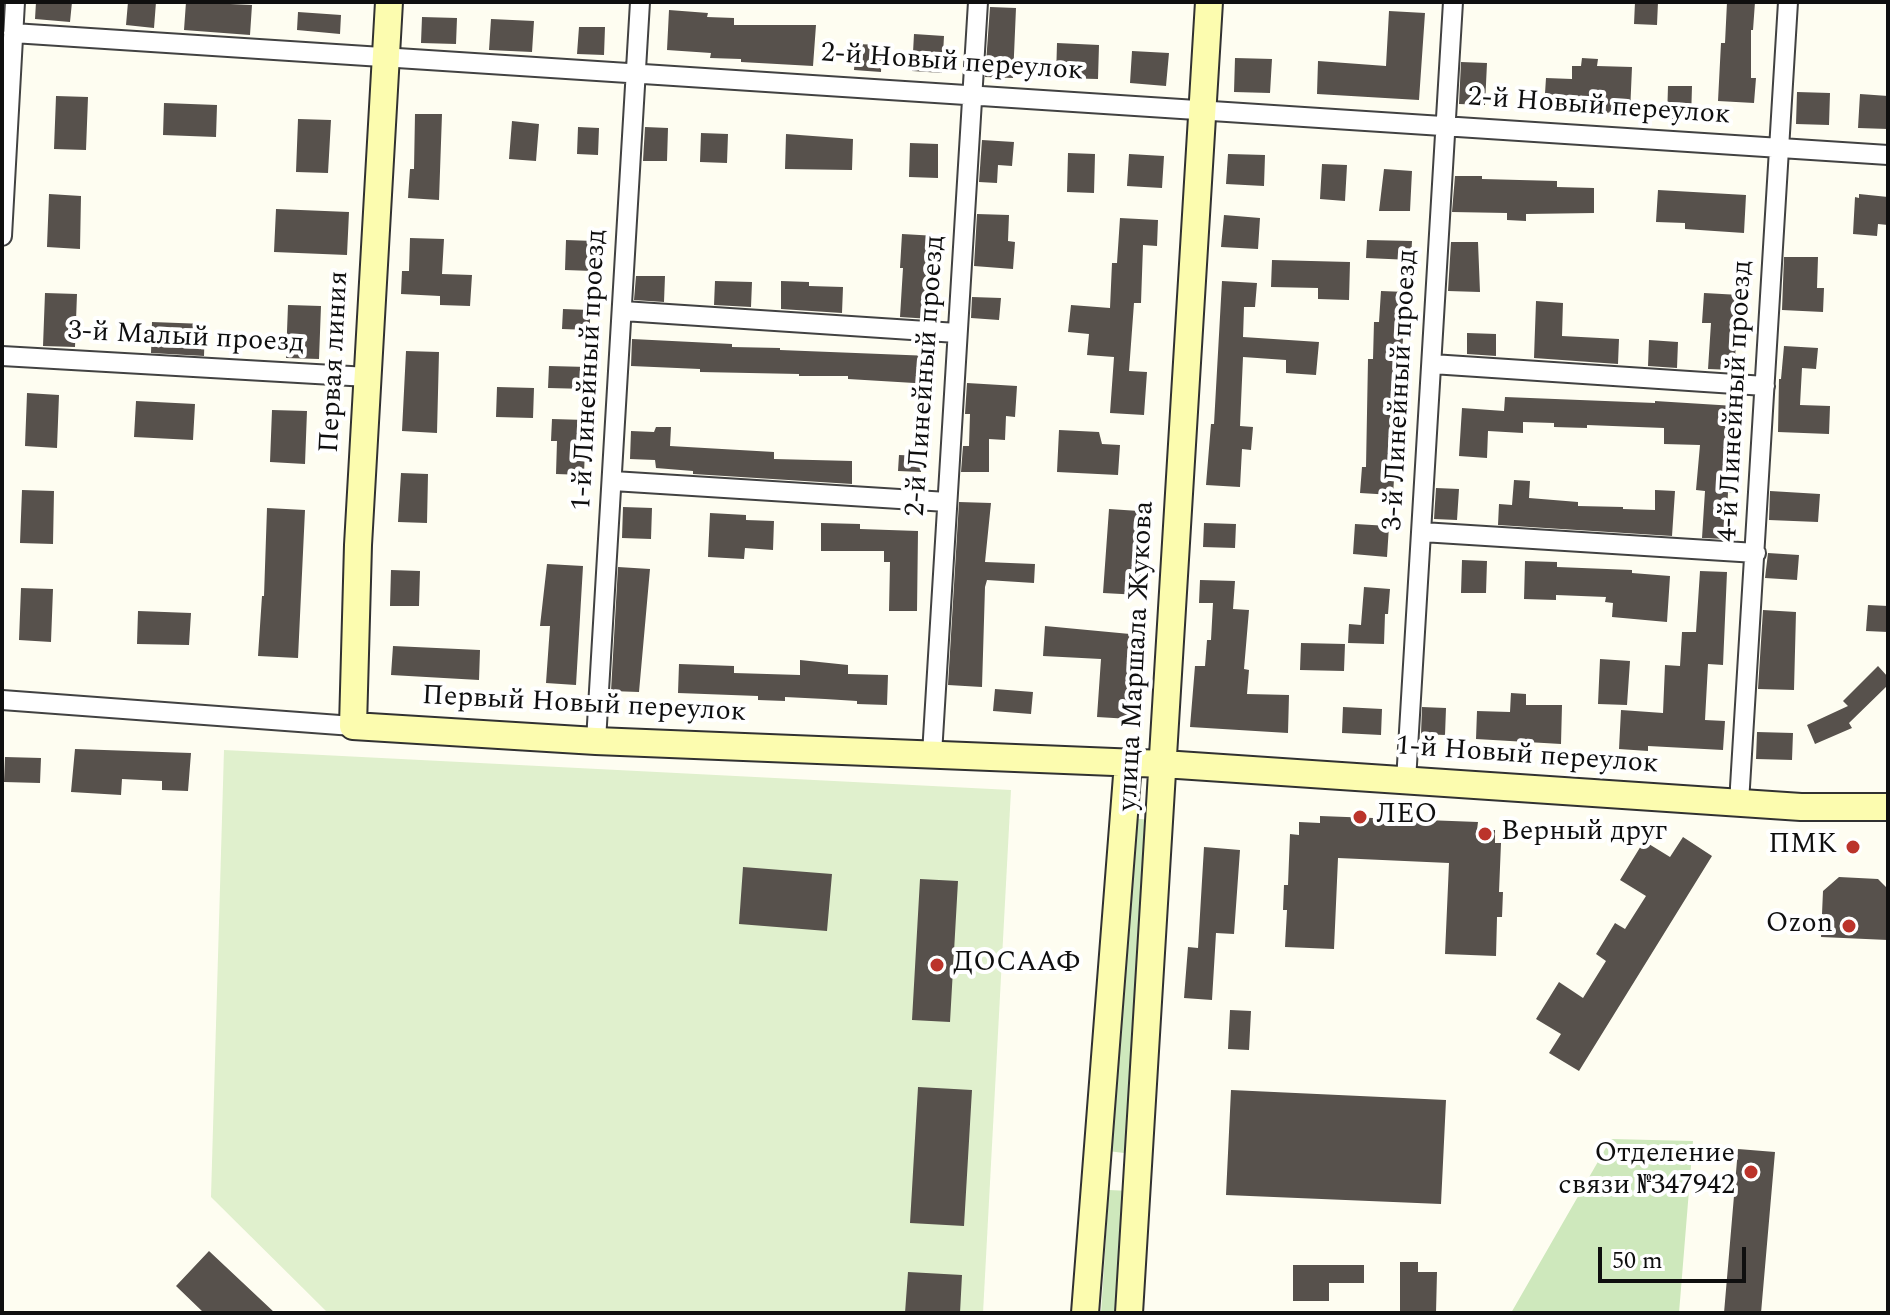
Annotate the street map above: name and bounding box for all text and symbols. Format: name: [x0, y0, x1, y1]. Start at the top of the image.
street label: 2-й Новый переулок: [820, 38, 1084, 90]
street label: 2-й Новый переулок: [1467, 82, 1731, 134]
street label: 1-й Линейный проезд: [567, 228, 615, 512]
street label: 2-й Линейный проезд: [900, 234, 954, 518]
street label: 3-й Линейный проезд: [1378, 248, 1426, 532]
street label: 4-й Линейный проезд: [1713, 259, 1761, 543]
street label: Первая линия: [314, 270, 358, 454]
street label: 3-й Малый проезд: [67, 316, 305, 362]
street label: улица Маршала Жукова: [1113, 500, 1163, 812]
street label: Первый Новый переулок: [421, 681, 747, 731]
street label: 1-й Новый переулок: [1395, 731, 1659, 783]
place label: ЛЕО: [1376, 800, 1437, 834]
marker: ЛЕО: [1351, 808, 1369, 826]
place label: Верный друг: [1501, 817, 1667, 851]
marker: Верный друг: [1476, 825, 1494, 843]
place label: ПМК: [1768, 830, 1837, 864]
marker: ПМК: [1844, 838, 1862, 856]
place label: Ozon: [1766, 909, 1833, 943]
marker: Ozon: [1840, 917, 1858, 935]
place label: ДОСААФ: [953, 948, 1080, 982]
marker: ДОСААФ: [928, 956, 946, 974]
place label: Отделение связи №347942: [1558, 1139, 1735, 1205]
marker: Отделение связи №347942: [1742, 1163, 1760, 1181]
scale bar: [1602, 1231, 1750, 1281]
text: 50 m: [1612, 1243, 1663, 1279]

